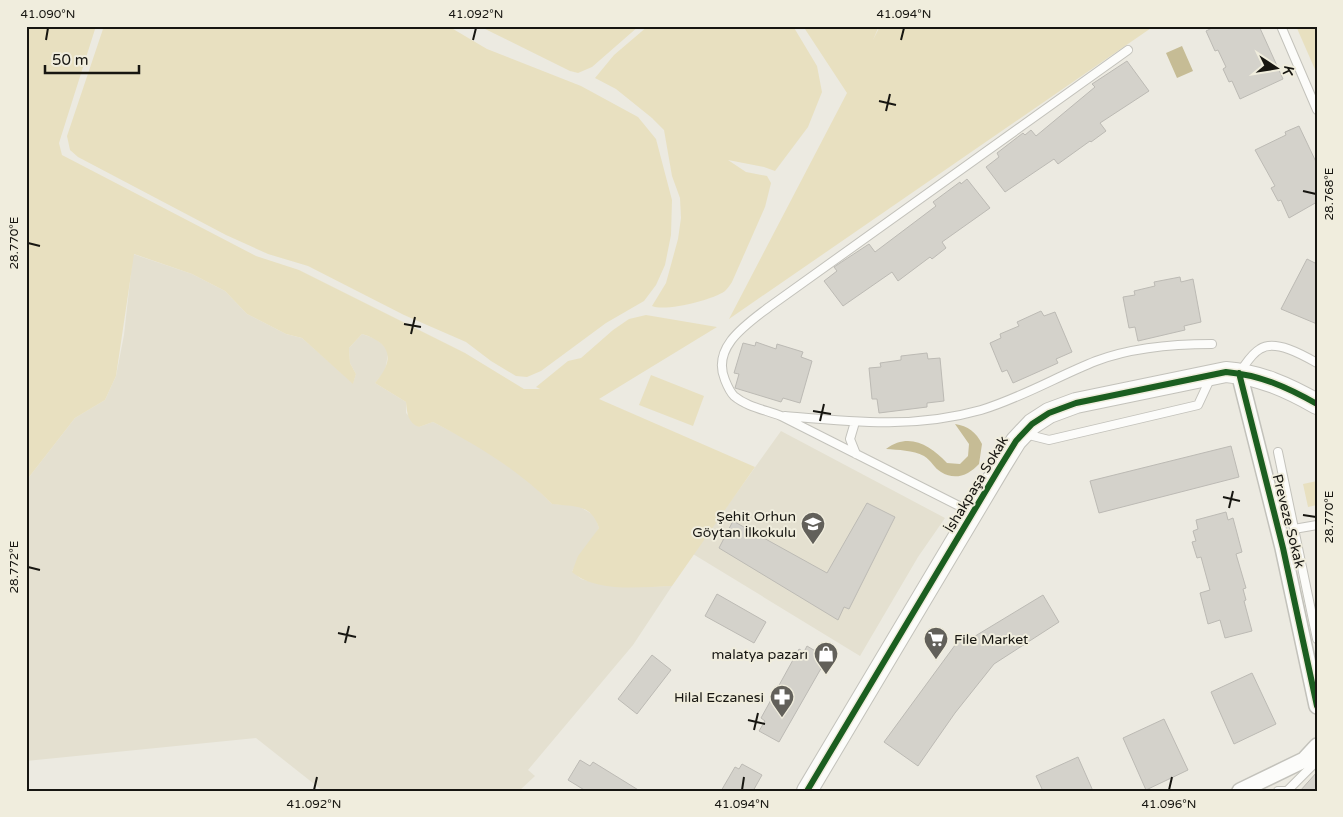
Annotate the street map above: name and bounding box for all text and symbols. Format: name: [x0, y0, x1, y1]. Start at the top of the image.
text: 41.090°N: [21, 7, 75, 21]
text: 41.092°N: [449, 7, 503, 21]
text: 41.094°N: [877, 7, 931, 21]
scale bar: [45, 42, 139, 74]
north arrow: [1250, 42, 1300, 92]
text: 50 m: [52, 51, 89, 69]
text: K: [1279, 64, 1298, 78]
text: 28.768°E: [1322, 167, 1336, 220]
text: 28.770°E: [7, 216, 21, 269]
street label: İshakpaşa Sokak: [941, 433, 1012, 536]
street label: Preveze Sokak: [1269, 472, 1308, 570]
text: 28.770°E: [1322, 490, 1336, 543]
place label: Şehit Orhun Göytan İlkokulu: [692, 508, 796, 541]
school or university icon: Şehit Orhun Göytan İlkokulu: [800, 511, 826, 545]
text: 28.772°E: [7, 540, 21, 593]
supermarket icon: File Market: [923, 626, 949, 660]
place label: File Market: [954, 631, 1029, 648]
shop icon: malatya pazarı: [813, 641, 839, 675]
place label: malatya pazarı: [711, 646, 808, 663]
pharmacy icon: Hilal Eczanesi: [769, 684, 795, 718]
place label: Hilal Eczanesi: [674, 689, 764, 706]
text: 41.092°N: [287, 797, 341, 811]
text: 41.094°N: [715, 797, 769, 811]
text: 41.096°N: [1142, 797, 1196, 811]

